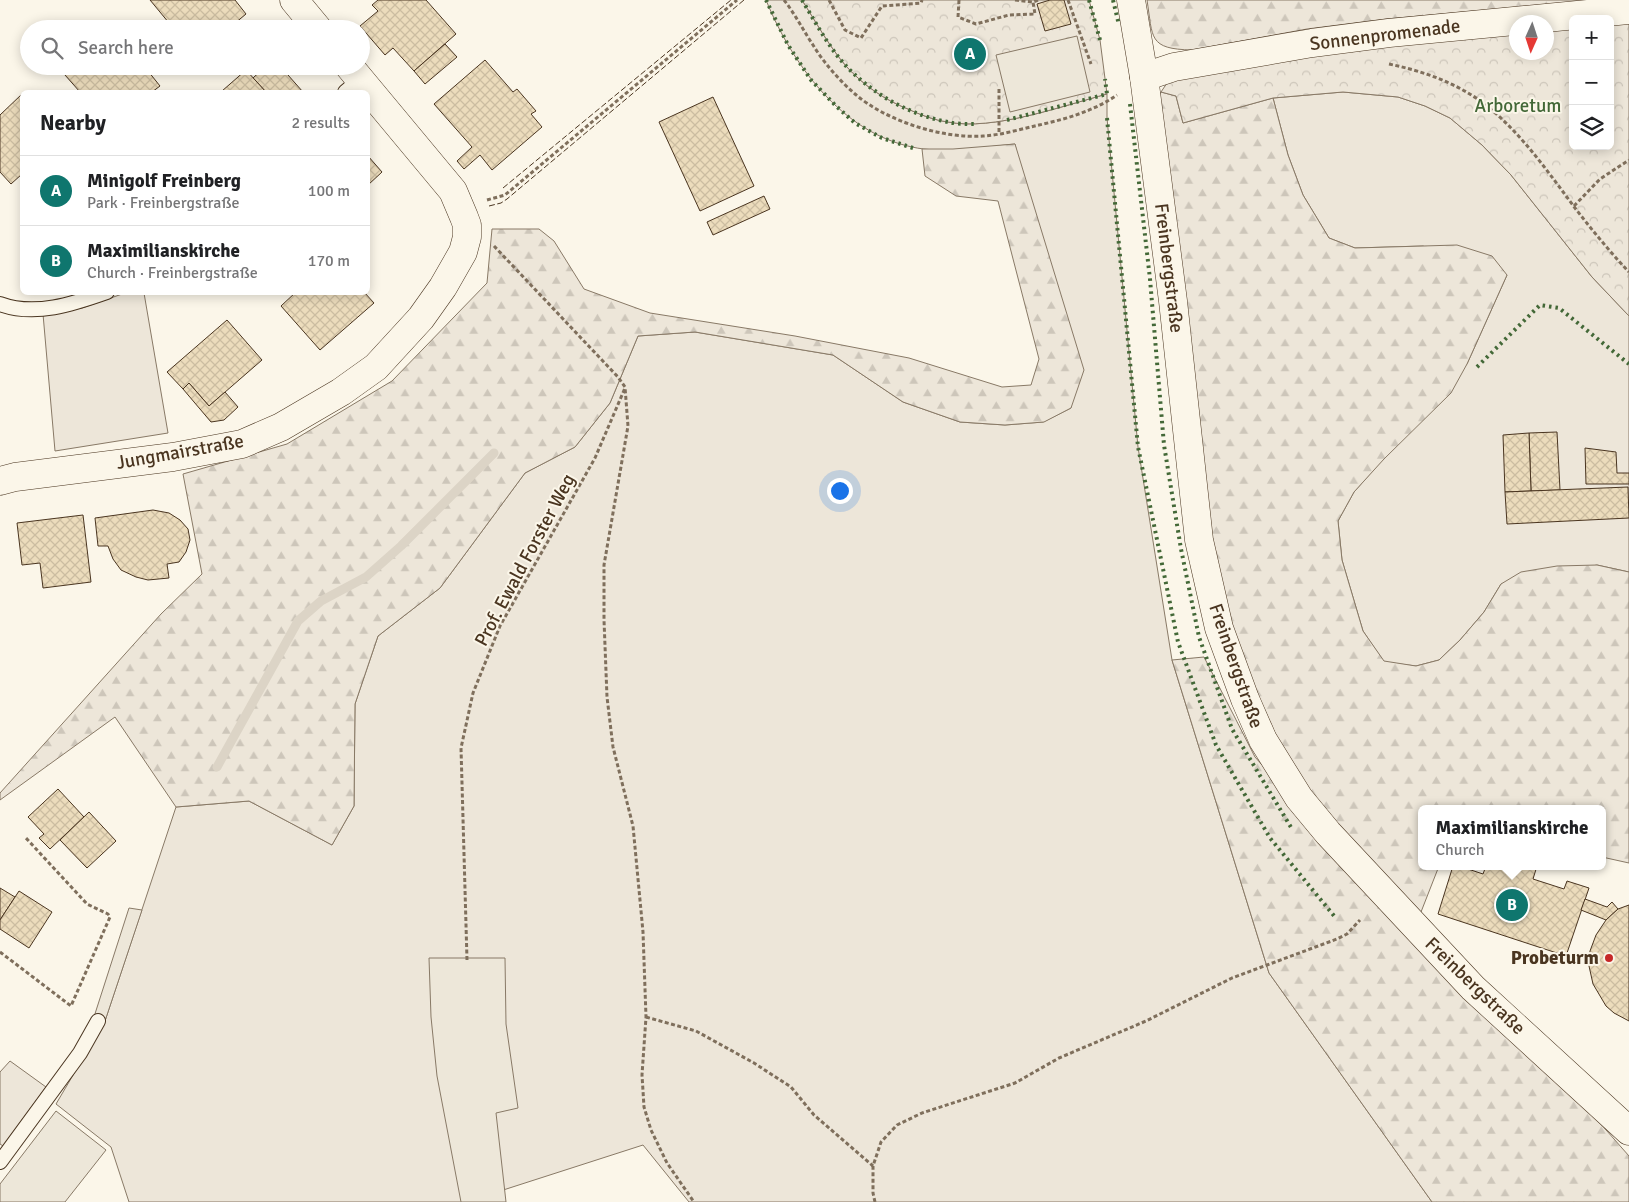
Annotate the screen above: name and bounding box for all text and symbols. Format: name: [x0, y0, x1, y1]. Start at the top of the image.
street label: Sonnenpromenade: [1308, 14, 1462, 56]
north arrow: [1509, 15, 1554, 60]
map controls: [1569, 15, 1614, 150]
button: +: [1569, 15, 1614, 60]
search box: [20, 20, 370, 75]
icon: search: [38, 34, 66, 62]
pin: A: [954, 35, 986, 73]
text: Search here: [78, 36, 174, 60]
button: −: [1569, 60, 1614, 105]
park label: Arboretum: [1475, 94, 1561, 118]
button: layers: [1569, 105, 1614, 150]
text: Nearby: [40, 110, 106, 136]
text: 2 results: [291, 113, 350, 133]
text: Minigolf Freinberg: [87, 169, 241, 193]
text: A: [51, 181, 61, 201]
text: 100 m: [308, 181, 350, 201]
text: Park · Freinbergstraße: [87, 193, 239, 213]
street label: Freinbergstraße: [1149, 202, 1189, 334]
text: Maximilianskirche: [87, 239, 240, 263]
text: B: [51, 251, 61, 271]
text: 170 m: [308, 251, 350, 271]
text: Church · Freinbergstraße: [87, 263, 258, 283]
street label: Jungmairstraße: [114, 429, 246, 475]
street label: Prof. Ewald Forster Weg: [469, 470, 581, 650]
your location: [827, 478, 853, 504]
street label: Freinbergstraße: [1203, 600, 1269, 732]
popup: [1418, 805, 1606, 870]
text: Maximilianskirche: [1435, 816, 1589, 840]
text: Church: [1435, 840, 1484, 860]
pin: B: [1496, 886, 1528, 924]
street label: Freinbergstraße: [1420, 932, 1530, 1040]
place label: Probeturm: [1511, 946, 1599, 970]
marker: Probeturm: [1603, 952, 1615, 964]

